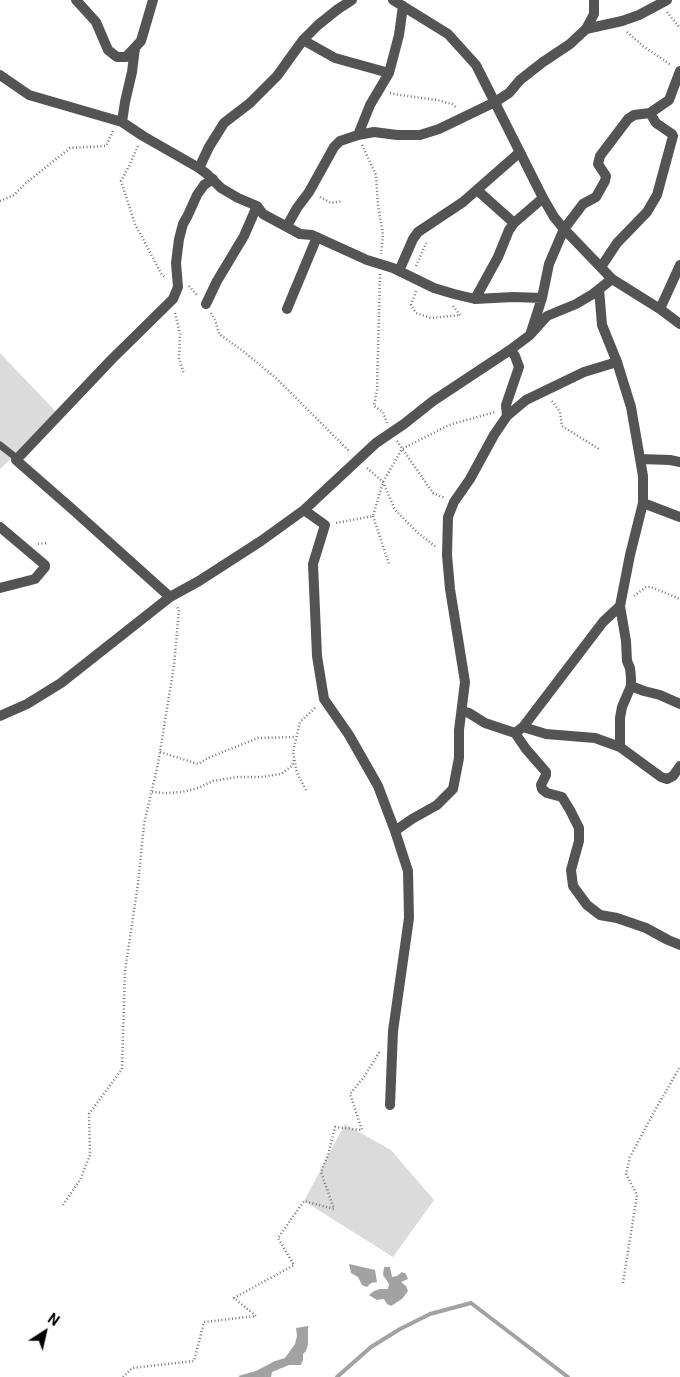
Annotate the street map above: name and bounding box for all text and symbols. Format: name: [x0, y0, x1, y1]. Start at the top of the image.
north arrow: [20, 1307, 70, 1357]
text: N: [45, 1310, 62, 1329]

